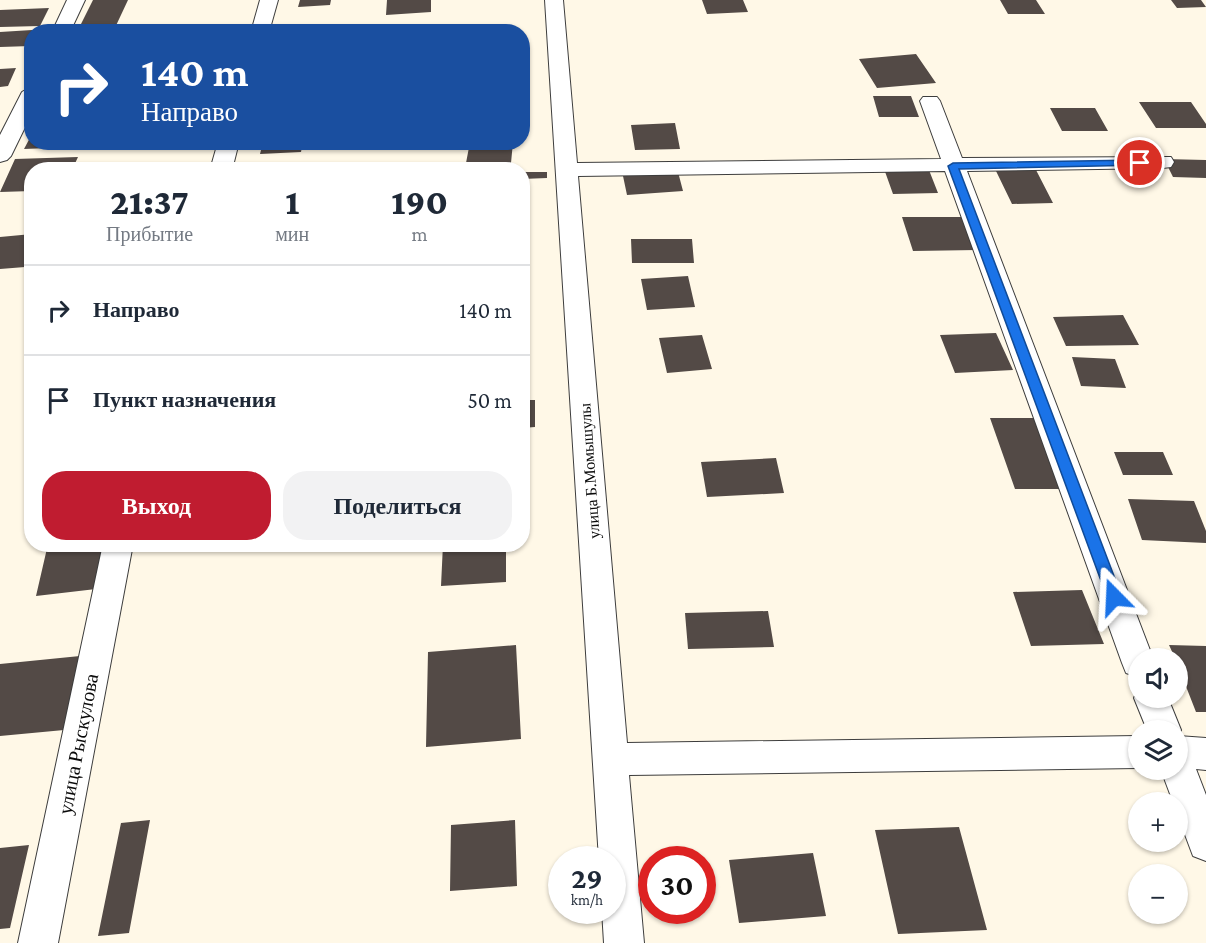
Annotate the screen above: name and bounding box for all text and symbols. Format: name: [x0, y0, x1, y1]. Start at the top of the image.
icon: right: [42, 48, 120, 126]
text: 140 m: [141, 48, 249, 95]
text: Направо: [141, 97, 238, 127]
pin: [1114, 137, 1165, 188]
icon: arrive: [1123, 146, 1156, 179]
text: 21:37: [110, 182, 189, 222]
text: 1: [285, 182, 299, 222]
text: 190: [391, 182, 448, 222]
text: Прибытие: [106, 223, 193, 245]
text: мин: [275, 223, 309, 245]
text: m: [412, 223, 428, 245]
icon: right: [42, 294, 75, 327]
text: Направо: [93, 297, 179, 322]
text: 140 m: [459, 298, 512, 323]
icon: arrive: [42, 384, 75, 417]
text: Пункт назначения: [93, 387, 276, 412]
text: 50 m: [467, 388, 512, 413]
street label: улица Б.Момышулы: [576, 402, 604, 539]
button: Выход: [42, 471, 271, 540]
button: Поделиться: [283, 471, 512, 540]
position arrow: [1082, 565, 1146, 629]
map controls: [1128, 648, 1188, 924]
button: sound: [1128, 648, 1188, 708]
street label: улица Рыскулова: [54, 672, 103, 817]
button: layers: [1128, 720, 1188, 780]
button: +: [1128, 792, 1188, 852]
speed limit sign: 30: [638, 846, 716, 924]
text: 29: [571, 861, 603, 894]
button: −: [1128, 864, 1188, 924]
text: km/h: [571, 892, 603, 908]

